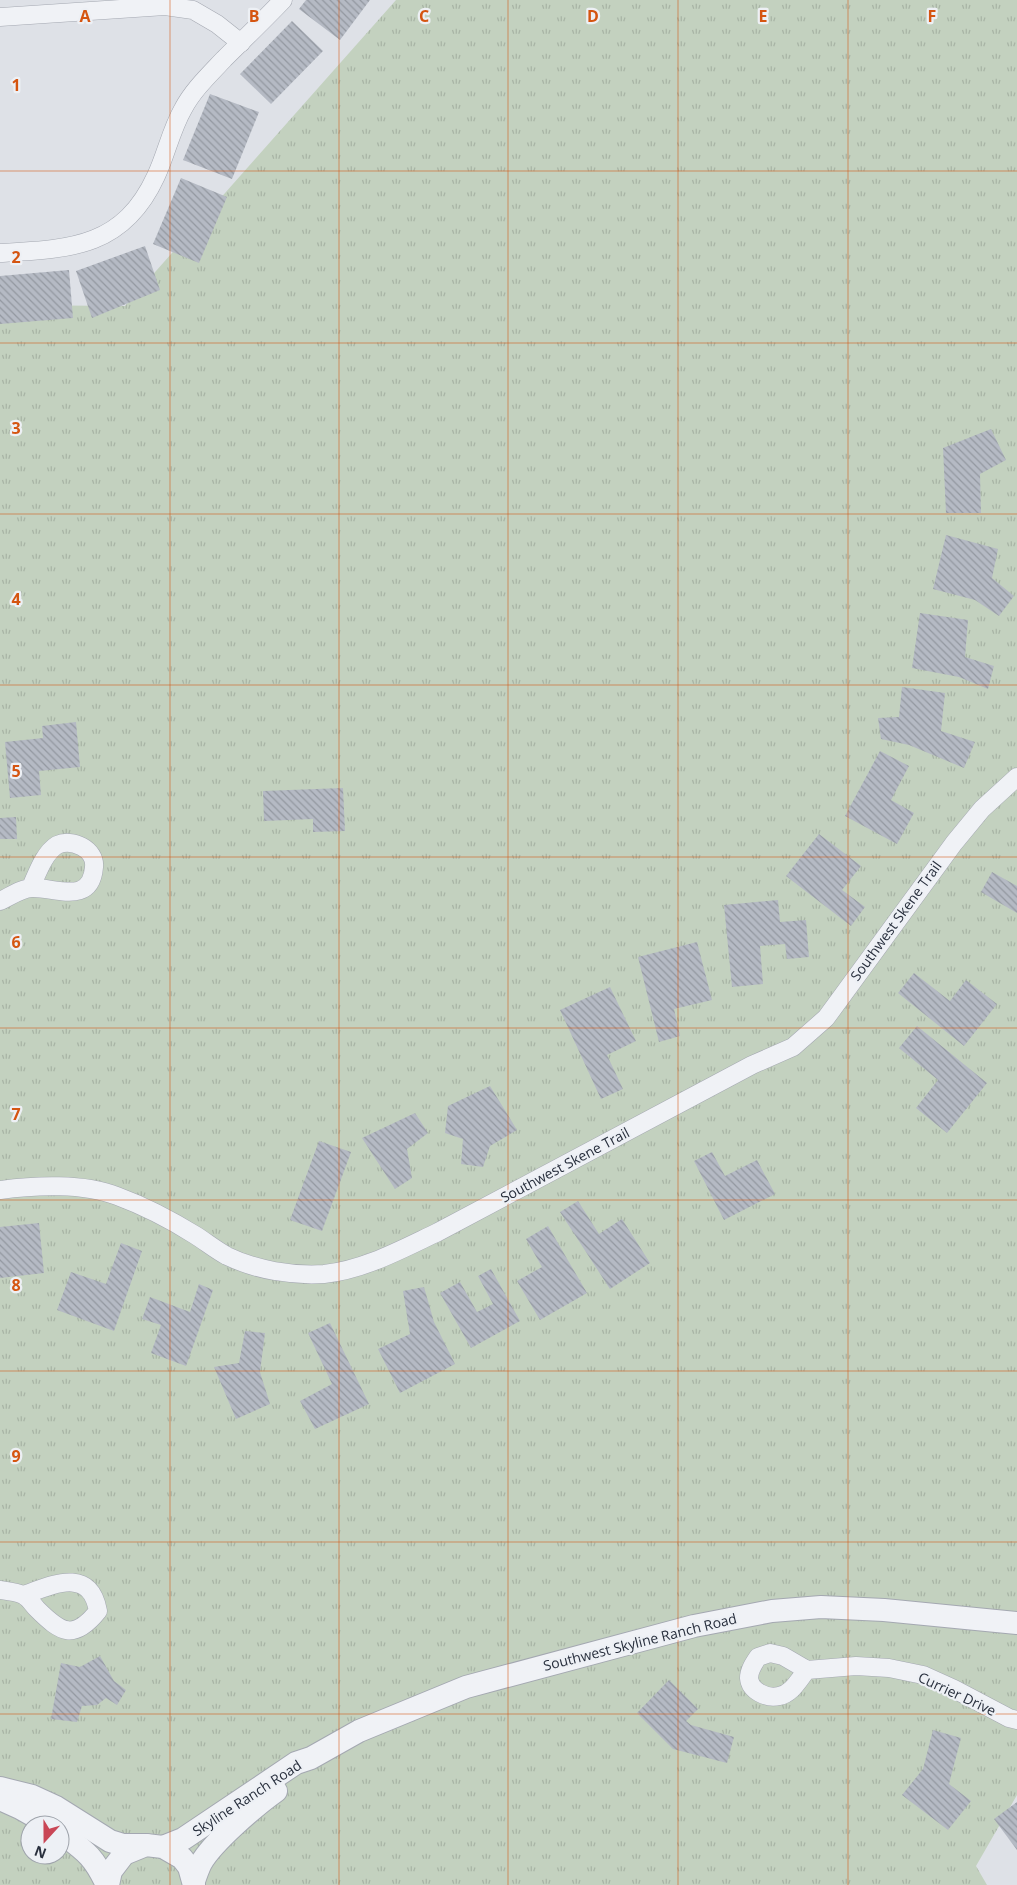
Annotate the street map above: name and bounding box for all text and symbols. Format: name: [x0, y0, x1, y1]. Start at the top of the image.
text: A: [79, 5, 91, 27]
text: B: [249, 5, 259, 27]
text: C: [419, 5, 429, 27]
text: D: [587, 5, 599, 27]
text: E: [759, 5, 768, 27]
text: F: [928, 5, 936, 27]
text: 1: [11, 74, 21, 96]
text: 2: [11, 246, 21, 268]
text: 3: [11, 417, 21, 439]
text: 4: [11, 588, 21, 610]
text: 5: [11, 760, 21, 782]
street label: Southwest Skene Trail: [846, 857, 945, 984]
text: 6: [11, 931, 21, 953]
text: 7: [11, 1103, 21, 1125]
street label: Southwest Skene Trail: [497, 1122, 633, 1207]
text: 8: [11, 1274, 21, 1296]
text: 9: [11, 1445, 21, 1467]
street label: Southwest Skyline Ranch Road: [541, 1608, 739, 1675]
street label: Currier Drive: [915, 1667, 999, 1720]
street label: Skyline Ranch Road: [188, 1755, 305, 1840]
north arrow: [20, 1815, 70, 1865]
text: N: [31, 1842, 49, 1864]

